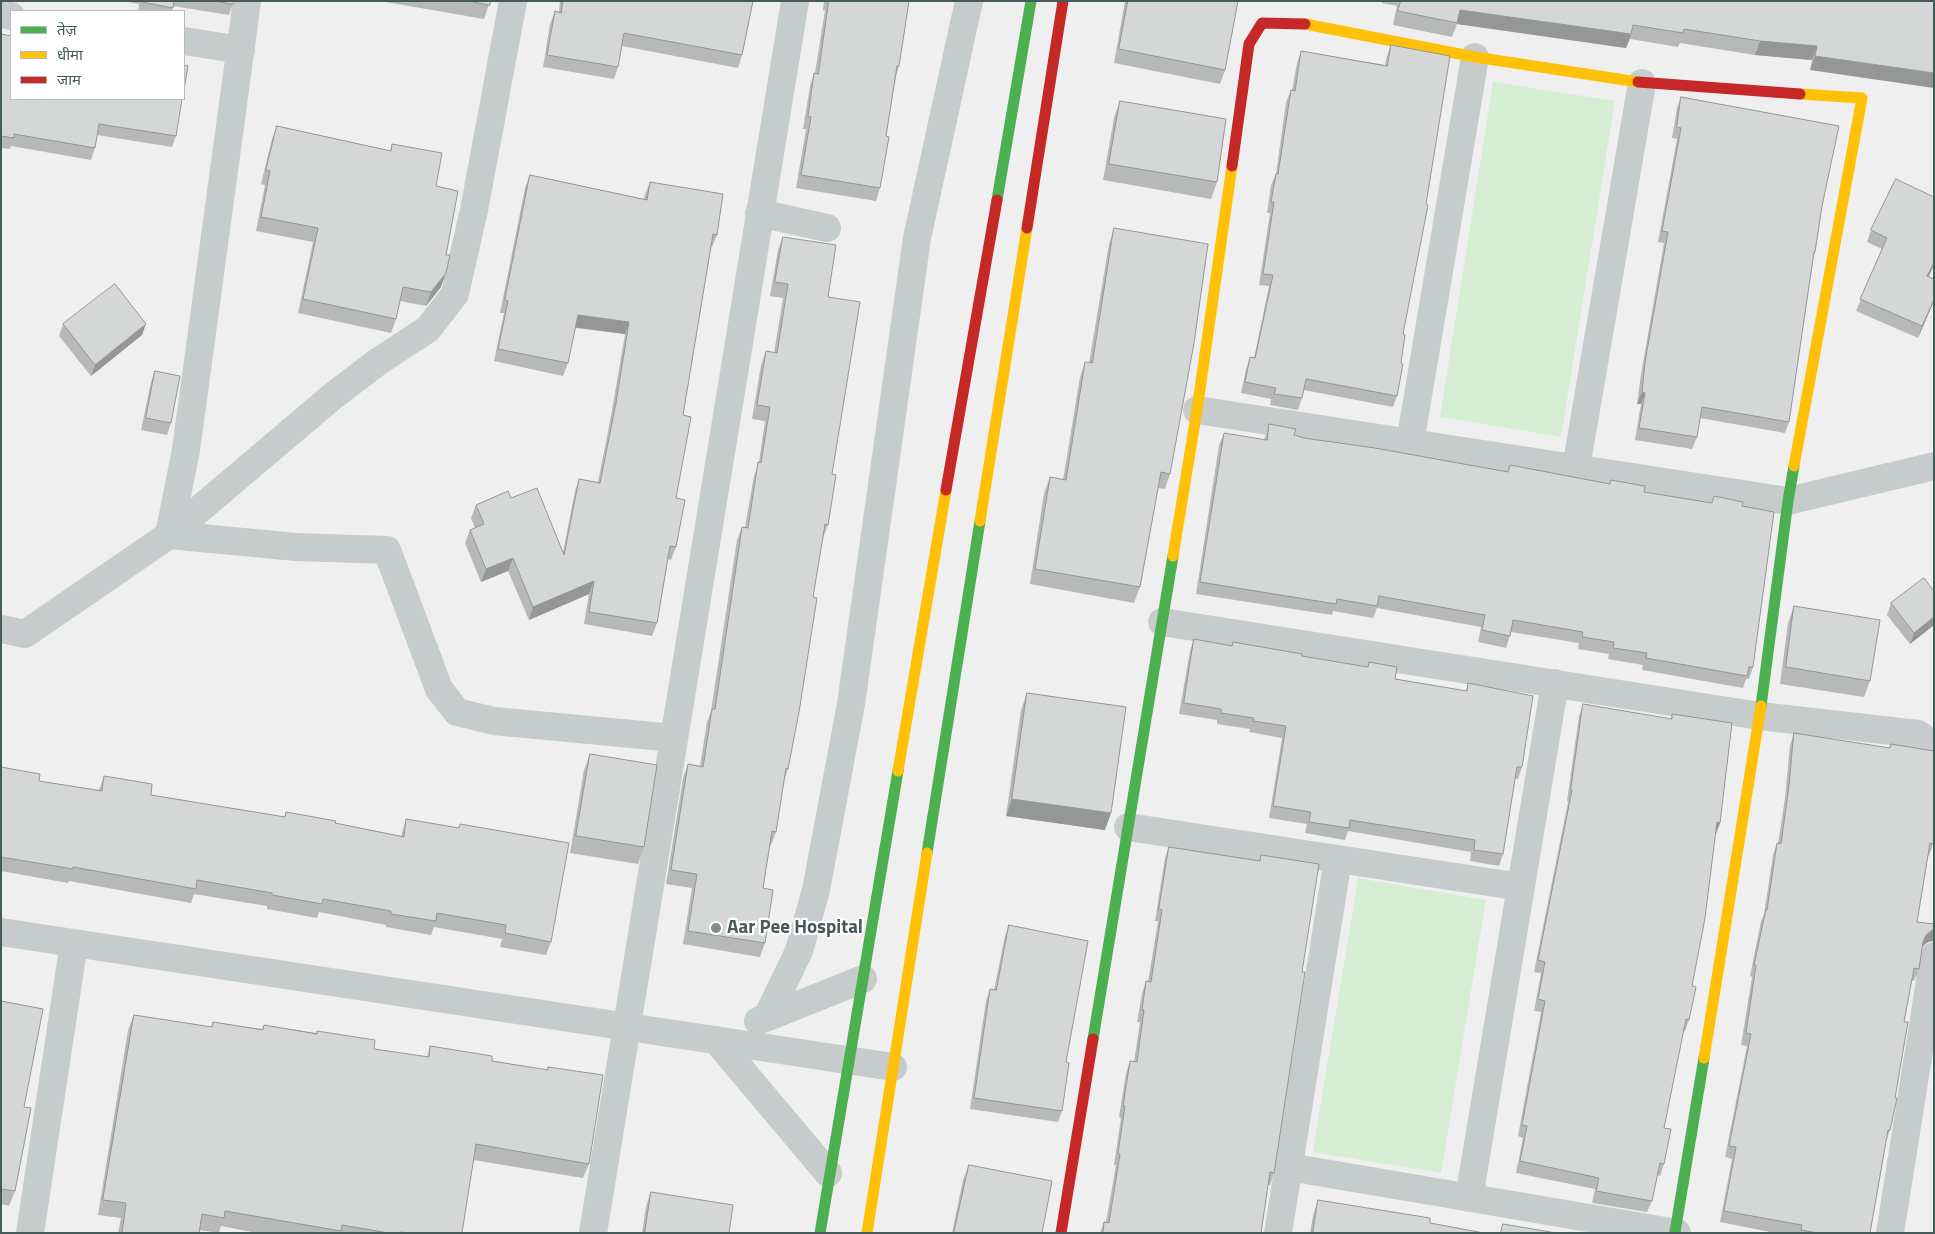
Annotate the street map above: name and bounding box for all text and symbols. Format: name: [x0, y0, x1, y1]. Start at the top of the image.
legend: [10, 10, 185, 100]
text: तेज़: [57, 18, 77, 41]
text: धीमा: [57, 43, 83, 66]
text: जाम: [57, 68, 81, 91]
place label: Aar Pee Hospital: [727, 917, 863, 939]
marker: Aar Pee Hospital: [709, 921, 723, 935]

